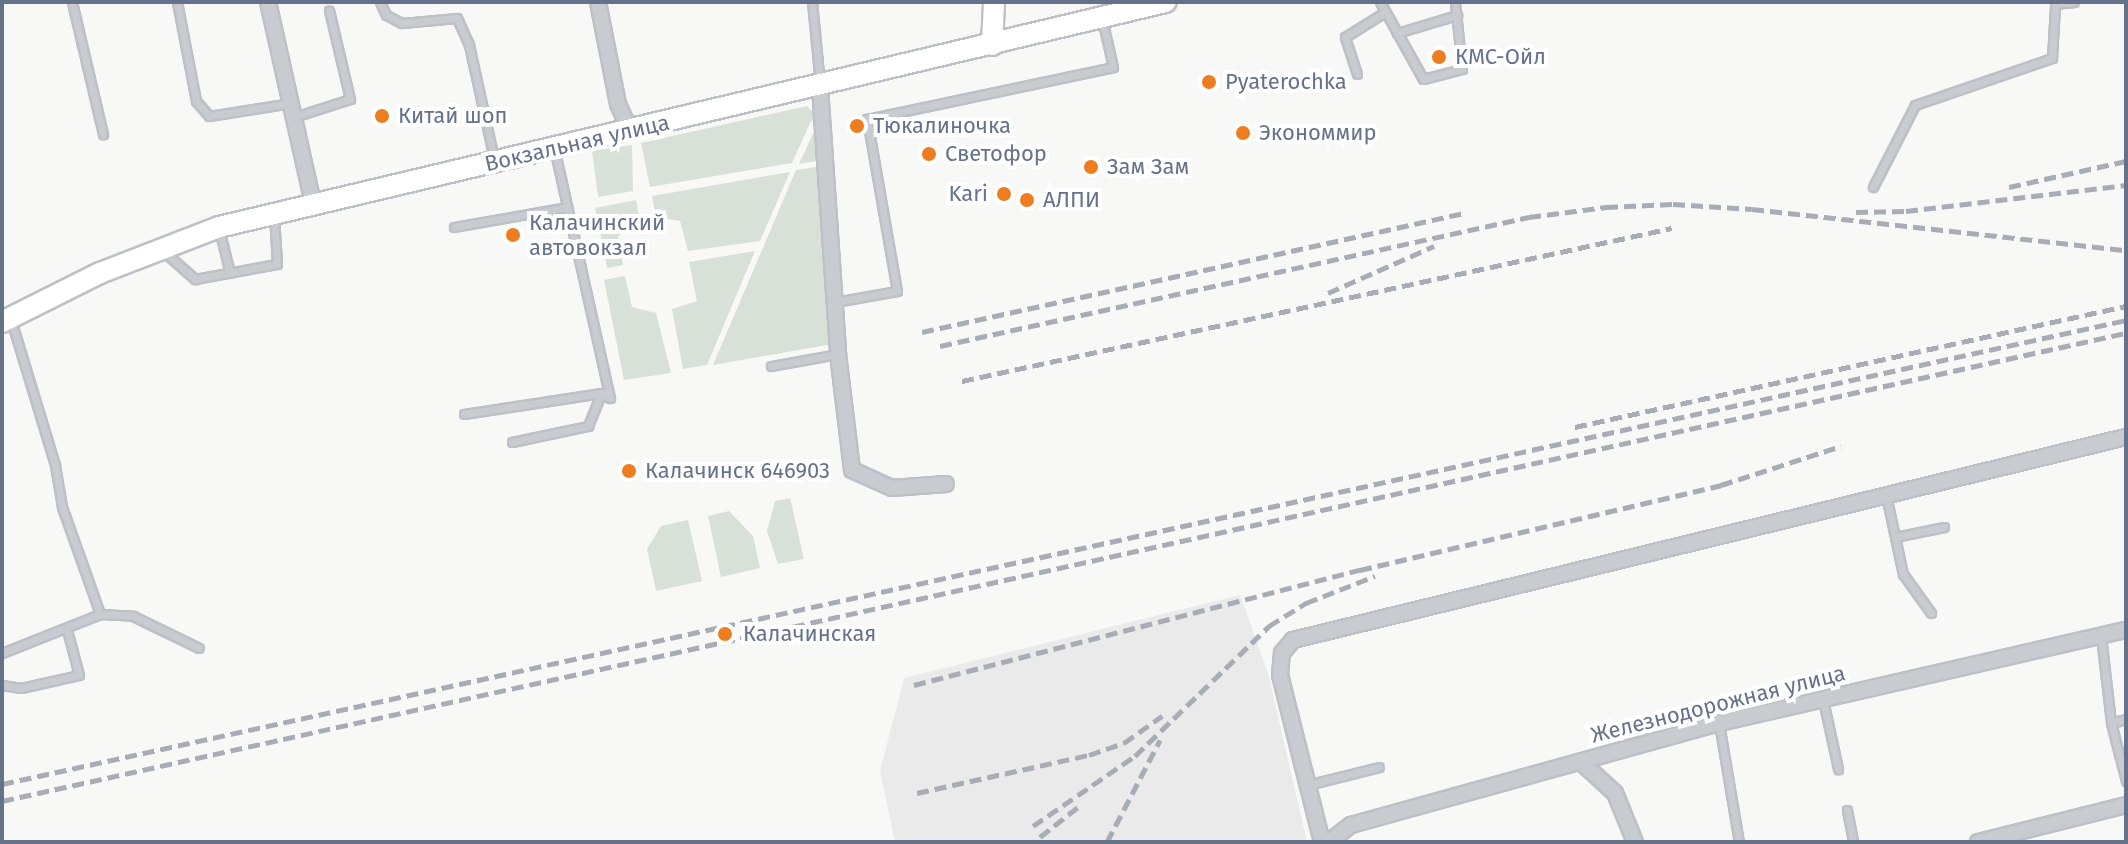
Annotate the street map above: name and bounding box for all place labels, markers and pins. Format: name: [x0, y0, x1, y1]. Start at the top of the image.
place label: КМС-Ойл: [1455, 44, 1546, 70]
marker: КМС-Ойл: [1430, 48, 1448, 66]
place label: Pyaterochka: [1225, 69, 1347, 95]
marker: Pyaterochka: [1200, 73, 1218, 91]
place label: Китай шоп: [398, 103, 508, 129]
marker: Китай шоп: [373, 107, 391, 125]
place label: Тюкалиночка: [873, 113, 1011, 139]
marker: Тюкалиночка: [848, 117, 866, 135]
place label: Экономмир: [1259, 120, 1377, 146]
marker: Экономмир: [1234, 124, 1252, 142]
place label: Светофор: [945, 141, 1047, 167]
marker: Светофор: [920, 145, 938, 163]
place label: Зам Зам: [1107, 154, 1189, 180]
marker: Зам Зам: [1082, 158, 1100, 176]
place label: Kari: [949, 181, 988, 207]
marker: Kari: [995, 185, 1013, 203]
place label: АЛПИ: [1043, 187, 1100, 213]
marker: АЛПИ: [1018, 191, 1036, 209]
place label: Калачинский автовокзал: [529, 209, 665, 260]
marker: Калачинский автовокзал: [504, 226, 522, 244]
place label: Калачинск 646903: [645, 458, 830, 484]
marker: Калачинск 646903: [620, 462, 638, 480]
place label: Калачинская: [743, 621, 876, 647]
marker: Калачинская: [714, 623, 736, 645]

